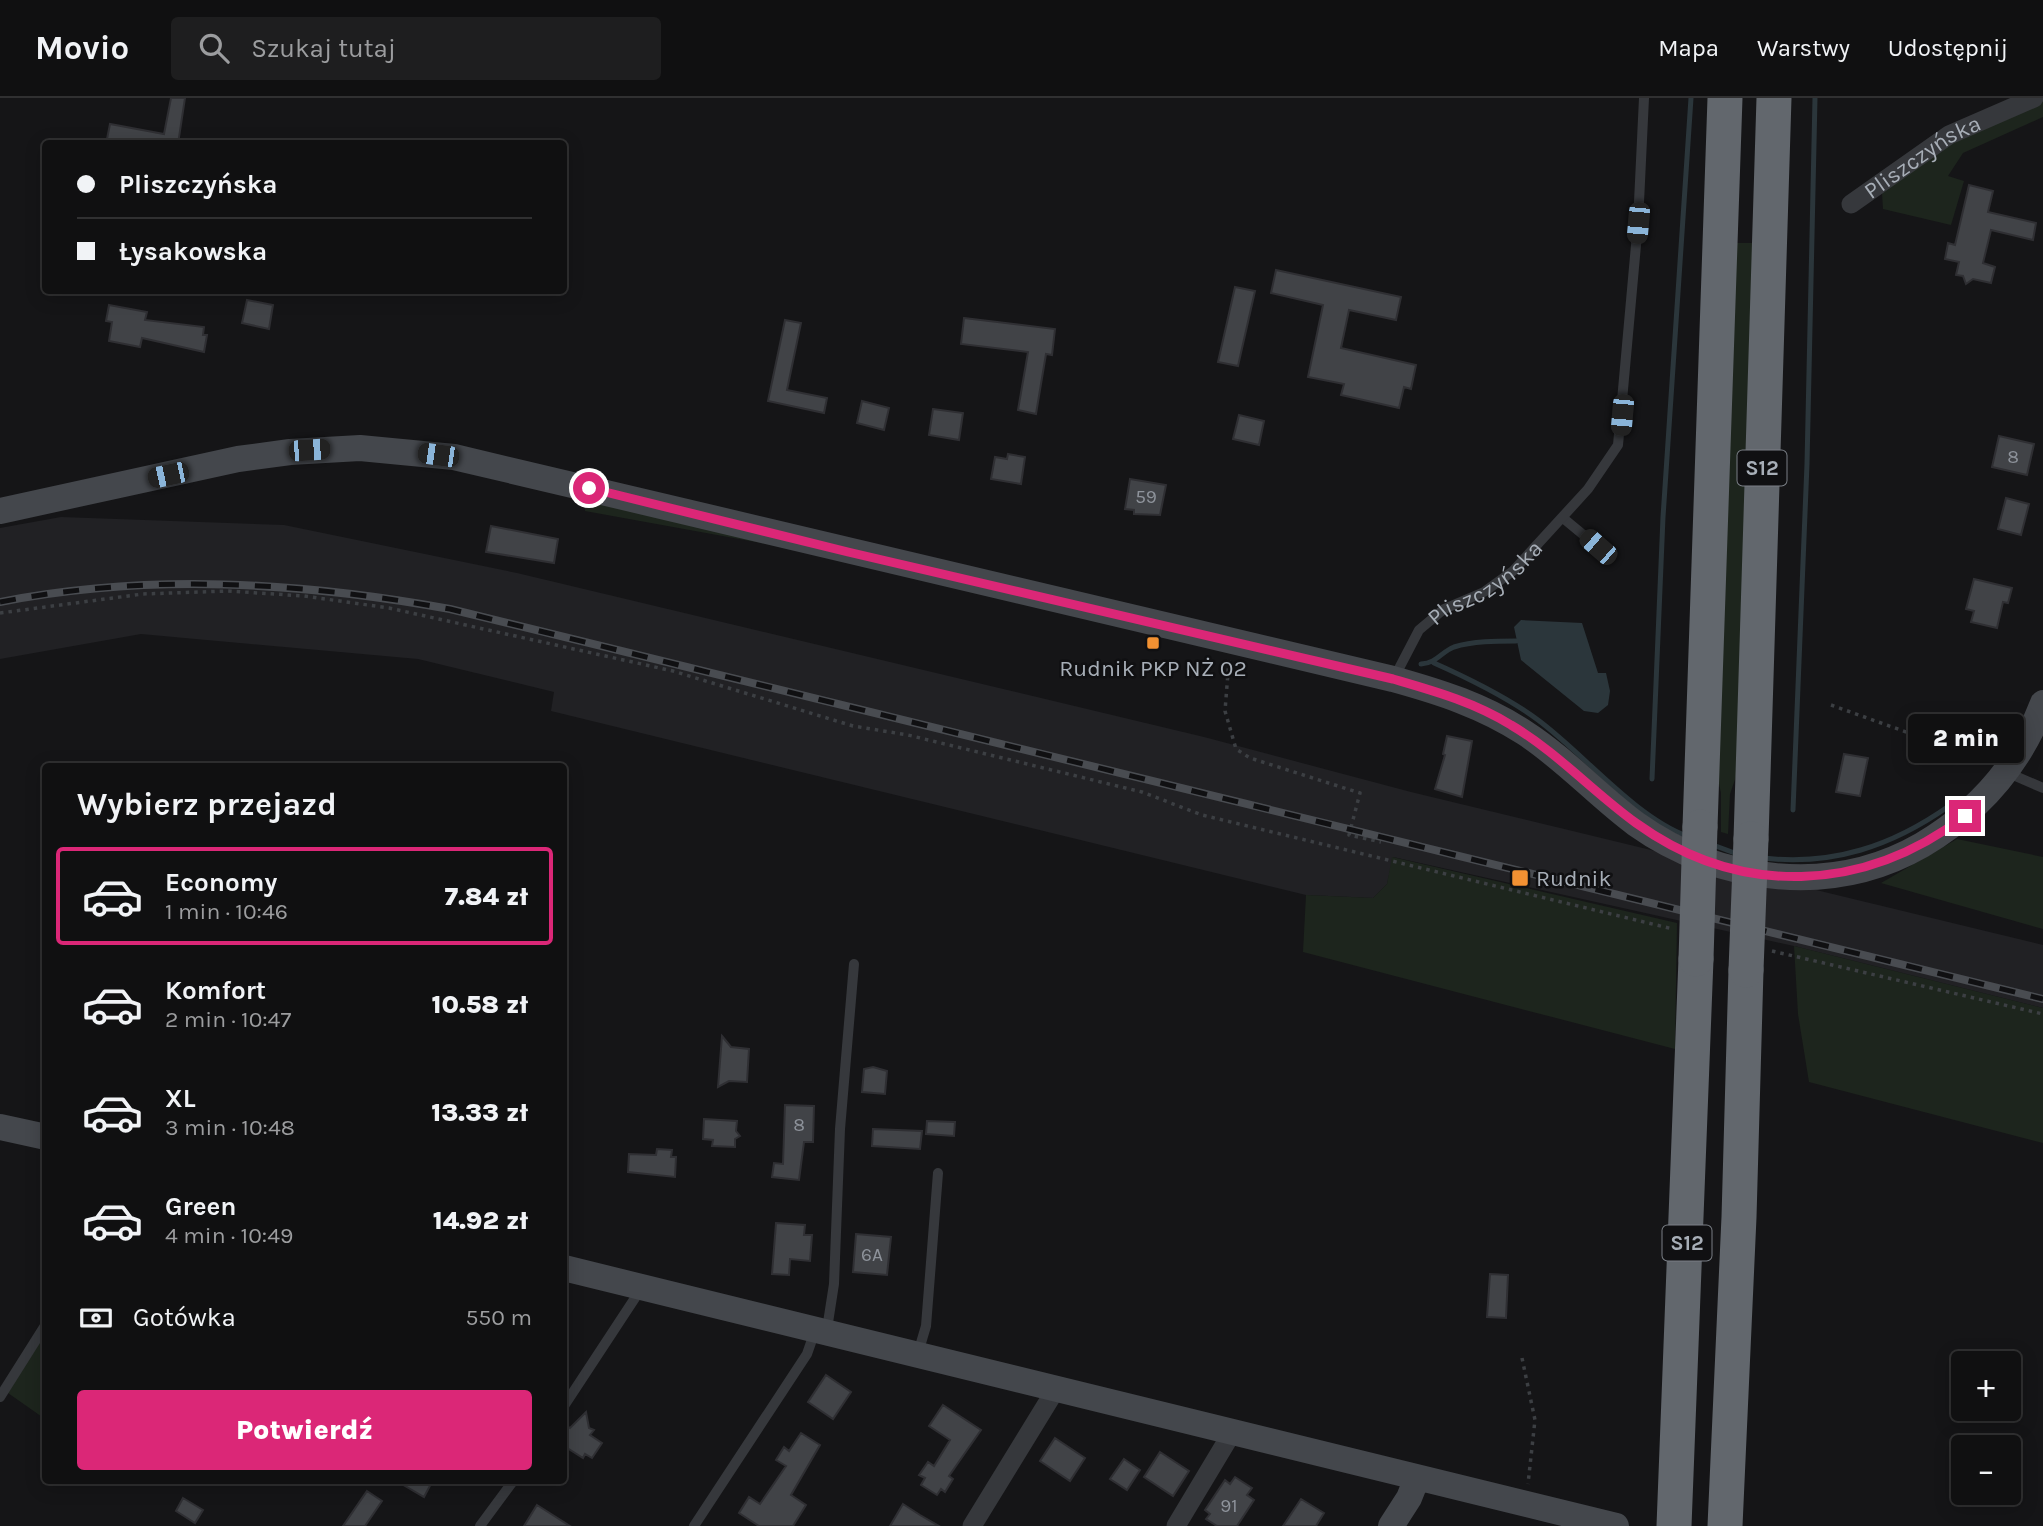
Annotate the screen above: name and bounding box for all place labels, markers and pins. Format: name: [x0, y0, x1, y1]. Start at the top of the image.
marker: Rudnik PKP NŻ 02: [1145, 635, 1161, 651]
place label: Rudnik PKP NŻ 02: [1059, 655, 1247, 682]
place label: Rudnik: [1536, 865, 1611, 892]
marker: Rudnik: [1510, 868, 1530, 888]

